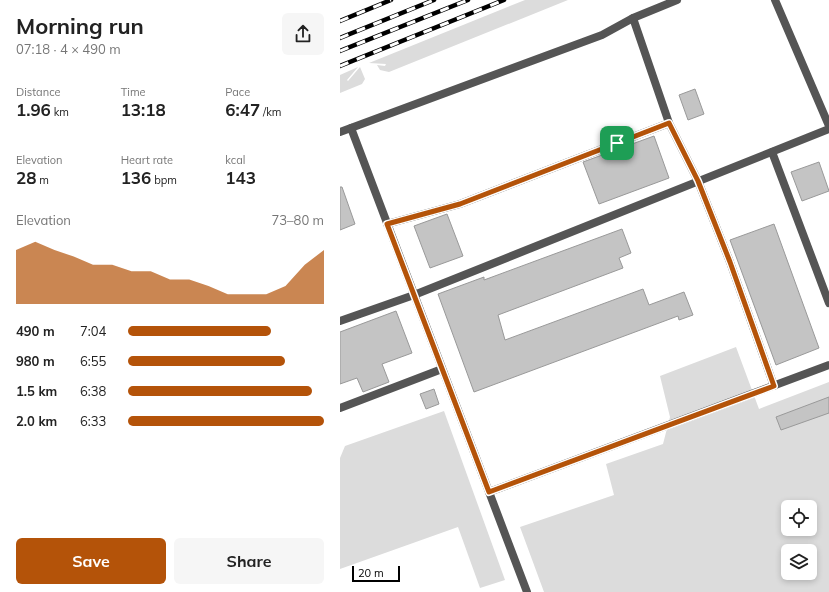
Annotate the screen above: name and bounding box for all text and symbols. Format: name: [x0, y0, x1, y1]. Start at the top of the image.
text: Morning run: [16, 12, 144, 40]
button: share: [282, 13, 324, 55]
text: 07:18 · 4 × 490 m: [16, 41, 121, 57]
text: Distance: [16, 85, 60, 99]
text: Time: [121, 85, 146, 99]
text: Pace: [225, 85, 250, 99]
text: 1.96: [16, 99, 51, 120]
text: 13:18: [121, 99, 166, 120]
text: 6:47: [225, 99, 260, 120]
text: km: [51, 105, 69, 119]
text: /km: [260, 105, 281, 119]
pin: [600, 126, 634, 160]
icon: arrive: [606, 132, 628, 154]
text: Elevation: [16, 153, 63, 167]
text: Heart rate: [121, 153, 173, 167]
text: kcal: [225, 153, 245, 167]
text: 28: [16, 167, 36, 188]
text: 136: [121, 167, 151, 188]
text: 143: [225, 167, 256, 188]
text: m: [36, 173, 49, 187]
text: bpm: [151, 173, 177, 187]
text: Elevation: [16, 212, 71, 228]
text: 73–80 m: [271, 212, 324, 228]
text: 490 m: [16, 323, 55, 339]
text: 7:04: [80, 323, 106, 339]
text: 980 m: [16, 353, 55, 369]
text: 6:55: [80, 353, 106, 369]
text: 1.5 km: [16, 383, 57, 399]
text: 6:38: [80, 383, 106, 399]
text: 2.0 km: [16, 413, 57, 429]
text: 6:33: [80, 413, 106, 429]
map controls: [781, 500, 817, 580]
button: locate: [781, 500, 817, 536]
button: Save: [16, 538, 166, 584]
button: Share: [174, 538, 324, 584]
button: layers: [781, 544, 817, 580]
scale bar: [352, 564, 400, 583]
text: 20 m: [358, 566, 384, 580]

